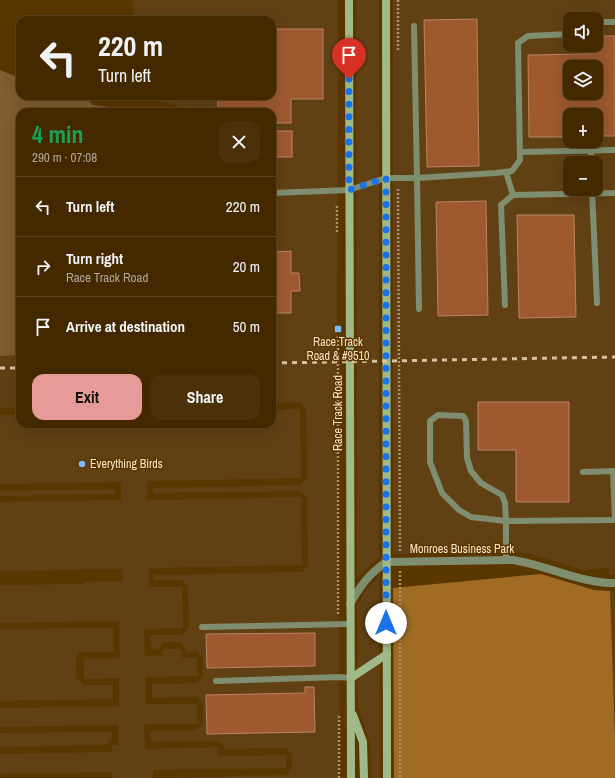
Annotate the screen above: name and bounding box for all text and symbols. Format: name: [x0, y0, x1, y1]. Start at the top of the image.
map controls: [563, 12, 603, 196]
button: sound: [563, 12, 603, 52]
text: 220 m: [98, 27, 163, 65]
icon: left: [32, 32, 84, 84]
pin: [332, 38, 366, 79]
icon: arrive: [338, 44, 360, 66]
button: layers: [563, 60, 603, 100]
text: Turn left: [98, 63, 151, 88]
button: +: [563, 108, 603, 148]
text: 4 min: [32, 118, 83, 150]
button: close: [218, 121, 260, 163]
text: 290 m · 07:08: [32, 149, 97, 166]
button: −: [563, 156, 603, 196]
icon: left: [32, 196, 54, 218]
text: Turn left: [66, 196, 114, 217]
text: 220 m: [226, 196, 260, 217]
text: Turn right: [66, 248, 123, 269]
icon: right: [32, 256, 54, 278]
text: 20 m: [233, 256, 260, 277]
text: Race Track Road: [66, 269, 148, 286]
icon: arrive: [32, 316, 54, 338]
text: Arrive at destination: [66, 316, 185, 337]
text: 50 m: [233, 316, 260, 337]
marker: Race Track Road & #9510: [333, 324, 343, 334]
place label: Race Track Road & #9510: [307, 334, 369, 364]
button: Exit: [32, 374, 142, 420]
button: Share: [150, 374, 260, 420]
street label: Race Track Road: [330, 375, 346, 451]
place label: Everything Birds: [90, 456, 163, 472]
marker: Everything Birds: [77, 459, 87, 469]
street label: Monroes Business Park: [410, 541, 514, 557]
position arrow: [365, 602, 407, 644]

